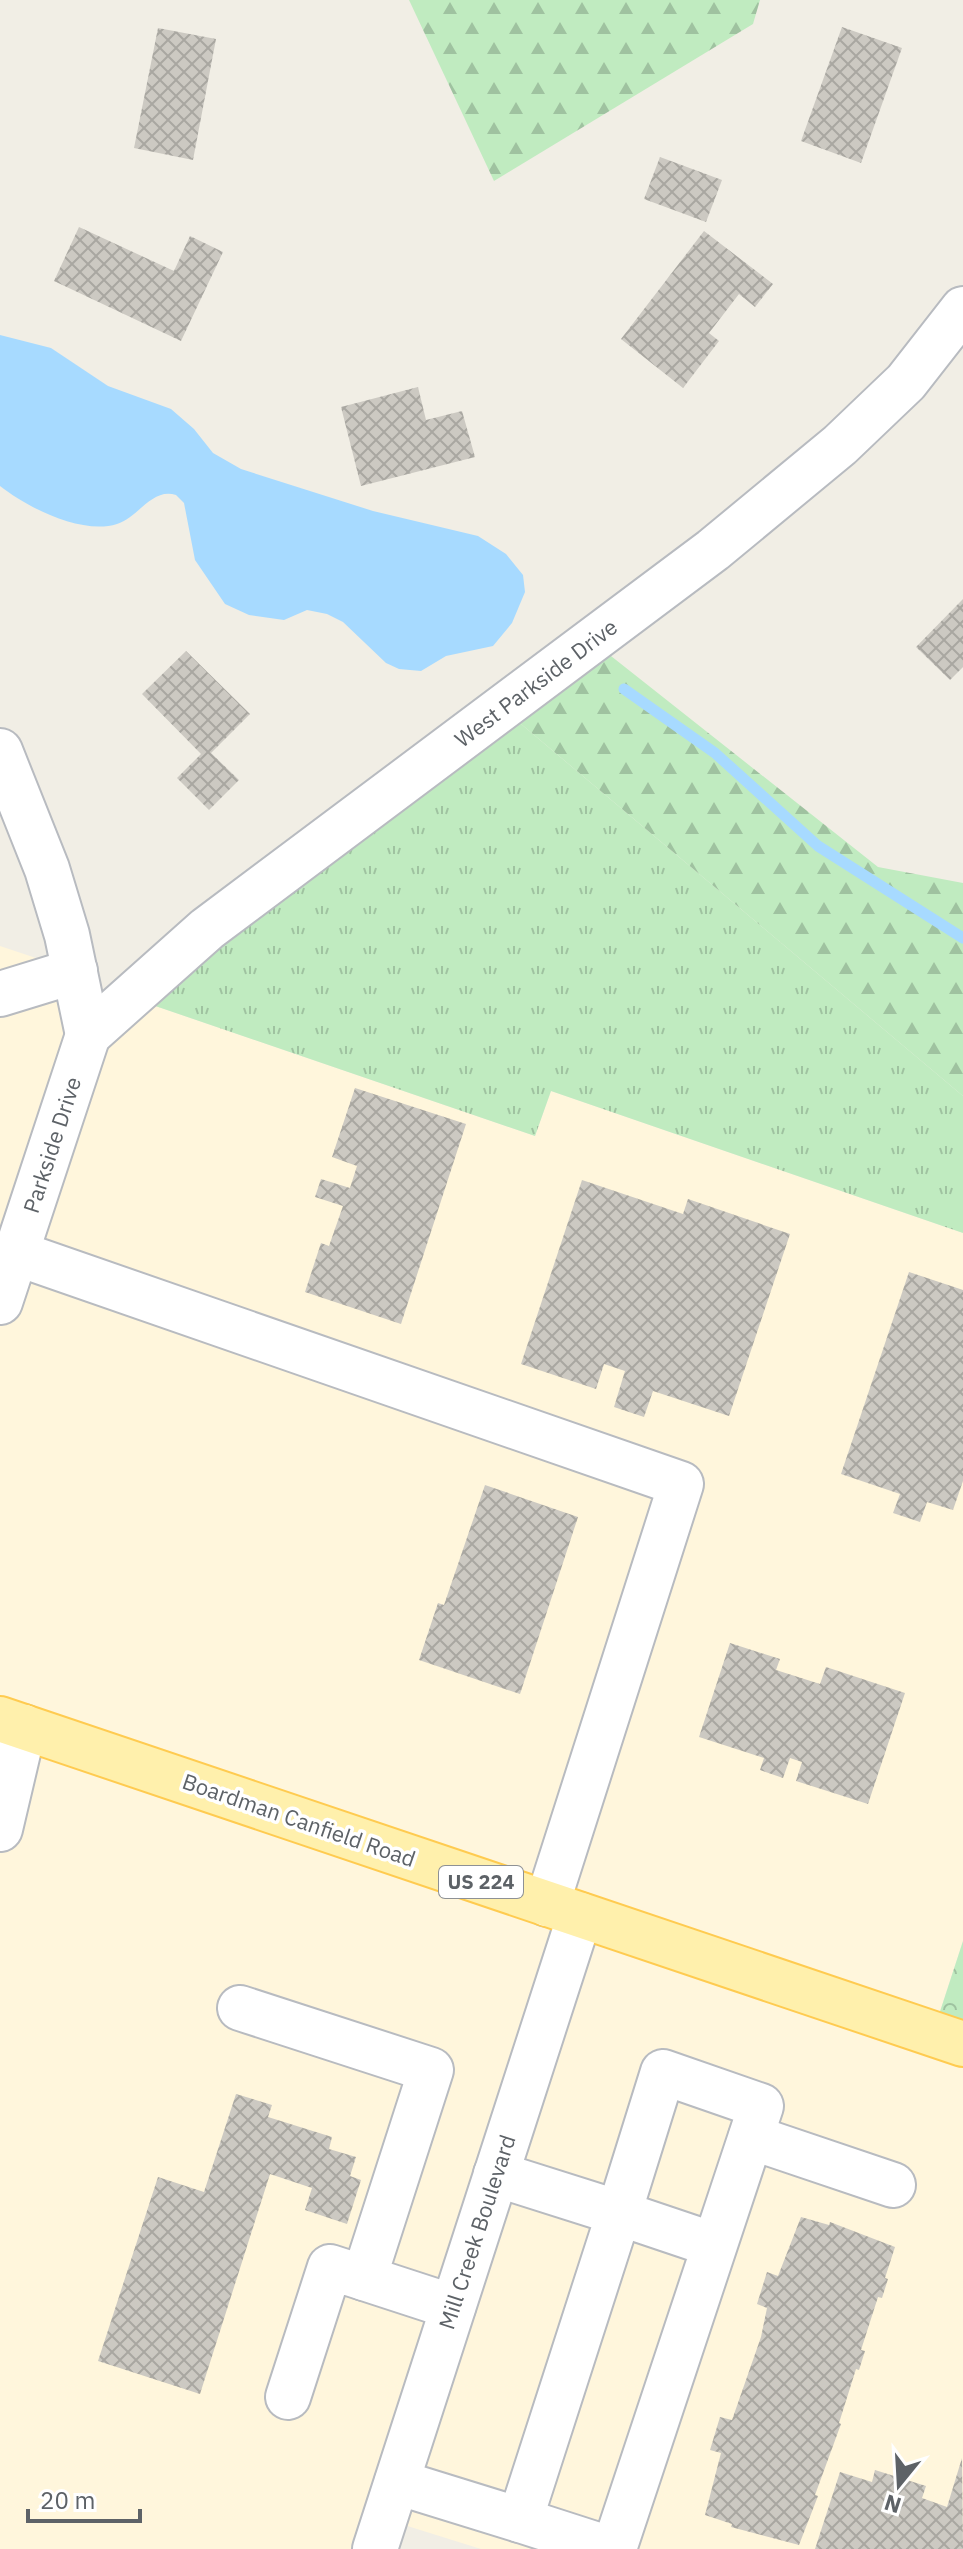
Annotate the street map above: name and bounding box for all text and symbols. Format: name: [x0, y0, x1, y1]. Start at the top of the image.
street label: West Parkside Drive: [449, 612, 623, 753]
street label: Parkside Drive: [16, 1073, 87, 1217]
street label: Boardman Canfield Road: [179, 1766, 420, 1873]
road number: US 224: [439, 1866, 523, 1898]
street label: Mill Creek Boulevard: [431, 2131, 522, 2333]
north arrow: [859, 2445, 939, 2525]
scale bar: [28, 2473, 140, 2523]
text: 20 m: [40, 2484, 95, 2516]
text: N: [881, 2488, 905, 2521]

